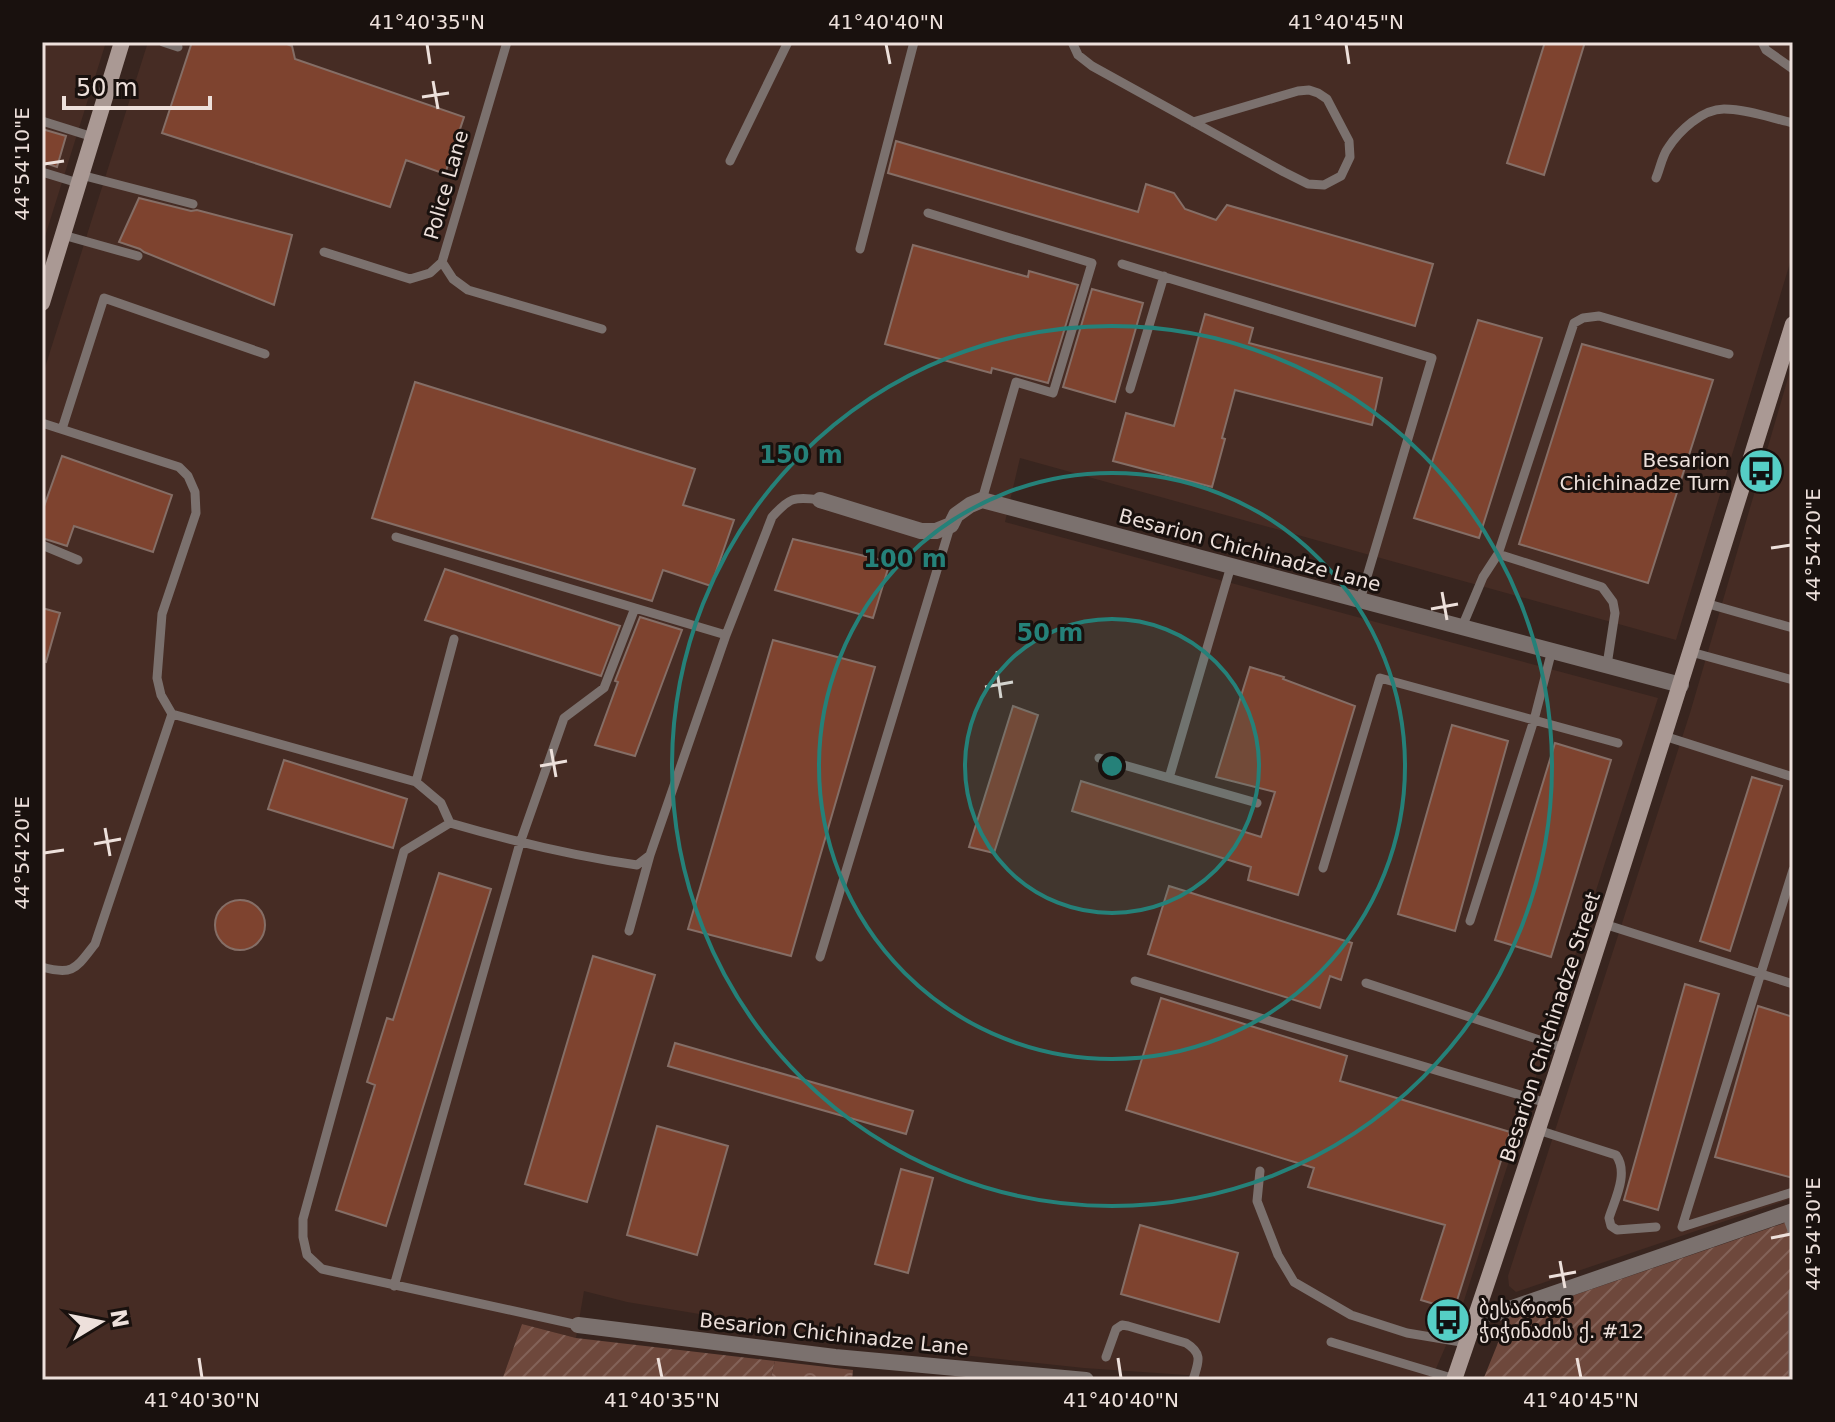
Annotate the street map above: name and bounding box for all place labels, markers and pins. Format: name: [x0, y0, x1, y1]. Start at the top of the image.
bus stop icon: Besarion Chichinadze Turn: [1737, 447, 1785, 495]
place label: Besarion Chichinadze Turn: [1559, 448, 1730, 495]
centre of rings: [1098, 752, 1126, 780]
bus stop icon: ბესარიონ ჭიჭინაძის ქ. #12: [1424, 1296, 1472, 1344]
place label: ბესარიონ ჭიჭინაძის ქ. #12: [1479, 1296, 1644, 1343]

